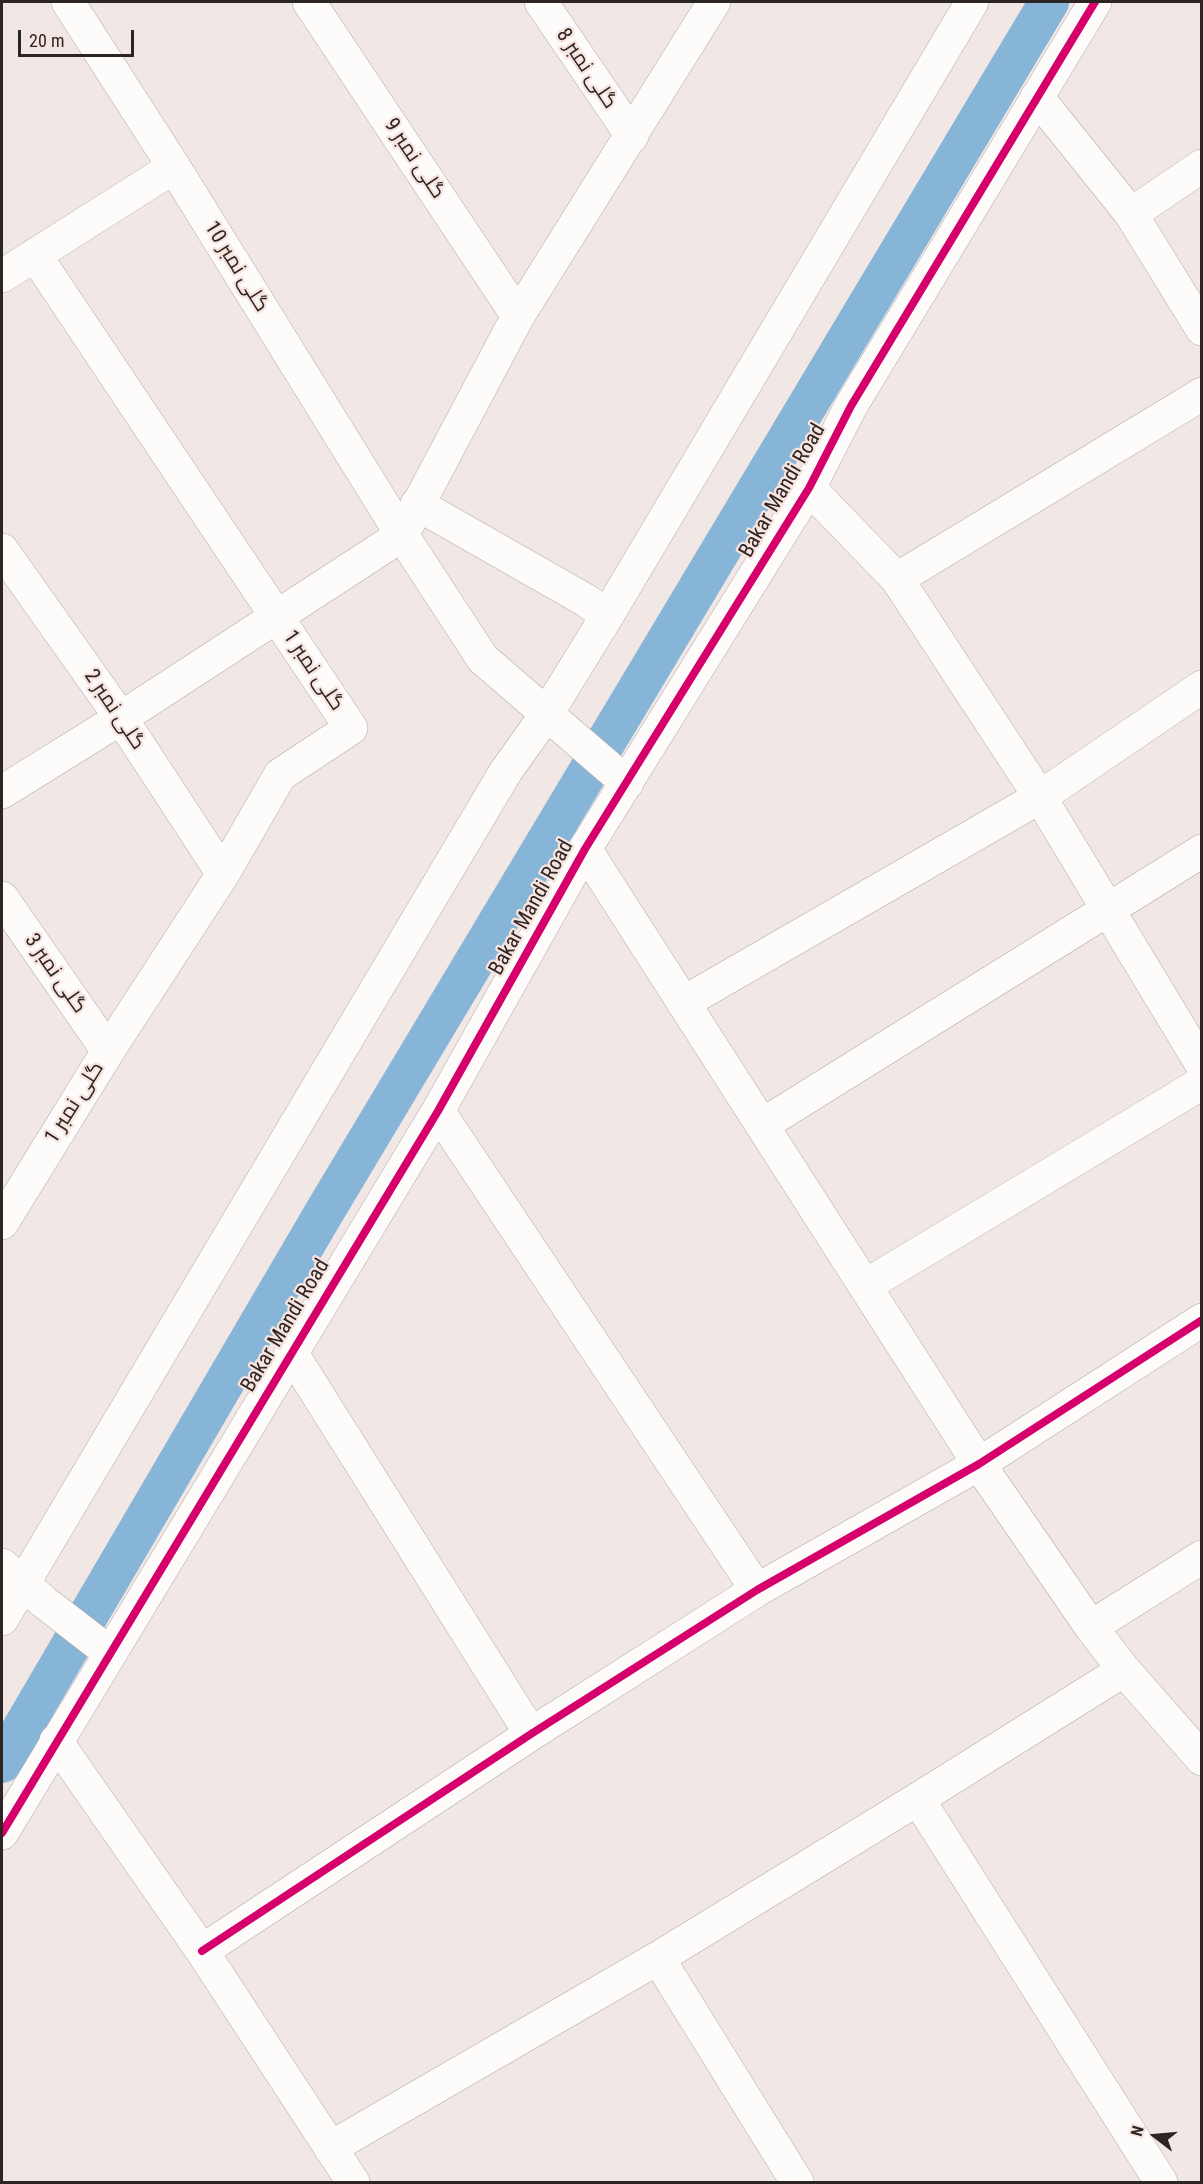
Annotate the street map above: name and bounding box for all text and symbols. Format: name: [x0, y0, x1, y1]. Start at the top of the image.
scale bar: [21, 18, 136, 56]
street label: گلی نمبر 8: [550, 24, 622, 114]
text: 20 m: [29, 30, 64, 51]
street label: گلی نمبر 9: [378, 114, 450, 204]
street label: گلی نمبر 10: [198, 217, 274, 317]
street label: Bakar Mandi Road: [734, 419, 832, 563]
street label: گلی نمبر 1: [277, 626, 349, 716]
street label: گلی نمبر 2: [78, 665, 150, 755]
street label: Bakar Mandi Road: [484, 836, 580, 980]
street label: گلی نمبر 3: [18, 929, 92, 1019]
street label: گلی نمبر 1: [40, 1058, 110, 1148]
street label: Bakar Mandi Road: [236, 1255, 336, 1397]
north arrow: [1125, 2106, 1185, 2166]
text: N: [1127, 2124, 1148, 2138]

